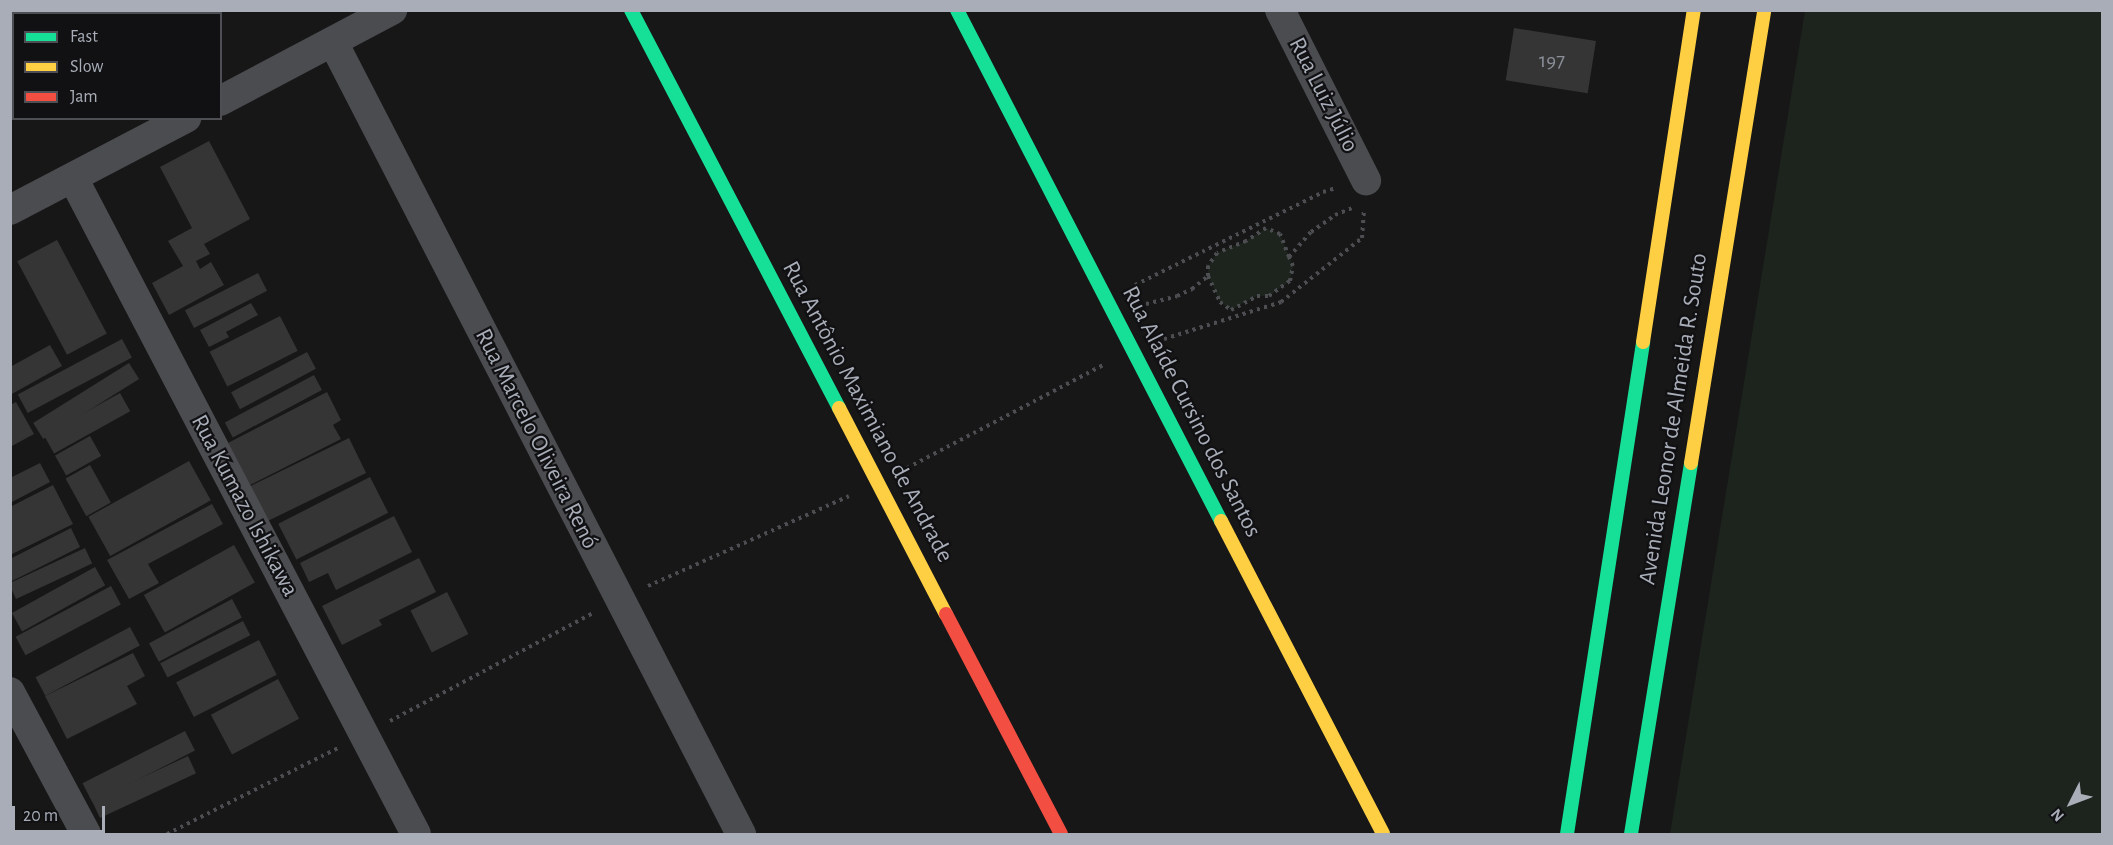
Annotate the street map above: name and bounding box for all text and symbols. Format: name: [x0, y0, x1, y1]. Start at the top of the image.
legend: [12, 12, 222, 120]
text: Fast: [70, 28, 98, 46]
street label: Rua Luiz Júlio: [1282, 33, 1364, 157]
house number: 197: [1539, 48, 1565, 74]
text: Slow: [70, 58, 103, 76]
text: Jam: [70, 88, 98, 106]
street label: Avenida Leonor de Almeida R. Souto: [1634, 251, 1714, 587]
street label: Rua Antônio Maximiano de Andrade: [775, 256, 959, 568]
street label: Rua Alaíde Cursino dos Santos: [1115, 282, 1267, 542]
street label: Rua Marcelo Oliveira Renó: [468, 324, 604, 554]
street label: Rua Kumazo Ishikawa: [184, 410, 304, 602]
north arrow: [2041, 773, 2101, 833]
scale bar: [15, 794, 108, 832]
text: N: [2048, 806, 2067, 825]
text: 20 m: [23, 807, 58, 825]

